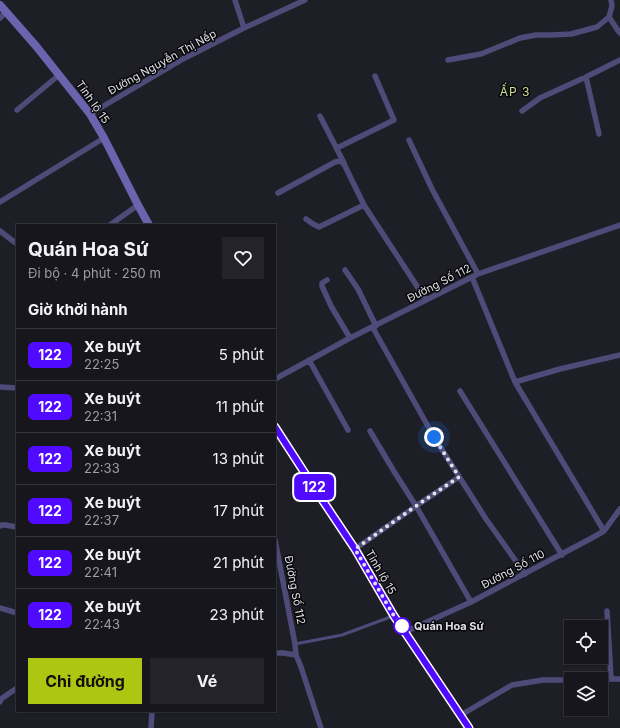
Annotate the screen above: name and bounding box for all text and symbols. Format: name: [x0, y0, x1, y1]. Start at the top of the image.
street label: Đường Nguyễn Thị Nếp: [105, 25, 219, 98]
street label: Tỉnh lộ 15: [73, 78, 113, 126]
district label: ẤP 3: [500, 82, 530, 99]
button: heart: [222, 237, 264, 279]
text: Quán Hoa Sứ: [28, 238, 149, 261]
street label: Đường Số 112: [405, 261, 473, 305]
text: Đi bộ · 4 phút · 250 m: [28, 265, 161, 281]
text: Giờ khởi hành: [28, 300, 128, 319]
text: Xe buýt: [84, 337, 141, 356]
text: 5 phút: [219, 345, 264, 364]
text: 122: [38, 346, 62, 363]
text: 22:25: [84, 356, 119, 372]
text: Xe buýt: [84, 389, 141, 408]
text: 11 phút: [216, 397, 264, 416]
text: 122: [38, 398, 62, 415]
text: 22:31: [84, 408, 117, 424]
your location: [424, 427, 444, 447]
text: Xe buýt: [84, 441, 141, 460]
text: 13 phút: [213, 449, 264, 468]
text: 122: [38, 450, 62, 467]
text: 22:33: [84, 460, 120, 476]
line badge: 122: [291, 474, 337, 500]
text: 122: [302, 478, 326, 495]
text: Xe buýt: [84, 493, 141, 512]
text: 17 phút: [213, 501, 264, 520]
text: 122: [38, 502, 62, 519]
text: 22:37: [84, 512, 119, 528]
text: Xe buýt: [84, 545, 141, 564]
street label: Đường Số 110: [479, 546, 547, 592]
street label: Tỉnh lộ 15: [363, 547, 400, 597]
text: 21 phút: [213, 553, 264, 572]
text: 122: [38, 554, 62, 571]
street label: Đường Số 112: [281, 554, 309, 626]
text: 22:41: [84, 564, 117, 580]
text: Xe buýt: [84, 597, 141, 616]
text: 23 phút: [210, 605, 264, 624]
text: 122: [38, 606, 62, 623]
text: 22:43: [84, 616, 120, 632]
marker: Quán Hoa Sứ: [393, 617, 411, 635]
place label: Quán Hoa Sứ: [414, 619, 484, 633]
map controls: [564, 620, 608, 716]
button: locate: [564, 620, 608, 664]
button: Chỉ đường: [28, 658, 142, 704]
button: Vé: [150, 658, 264, 704]
button: layers: [564, 672, 608, 716]

